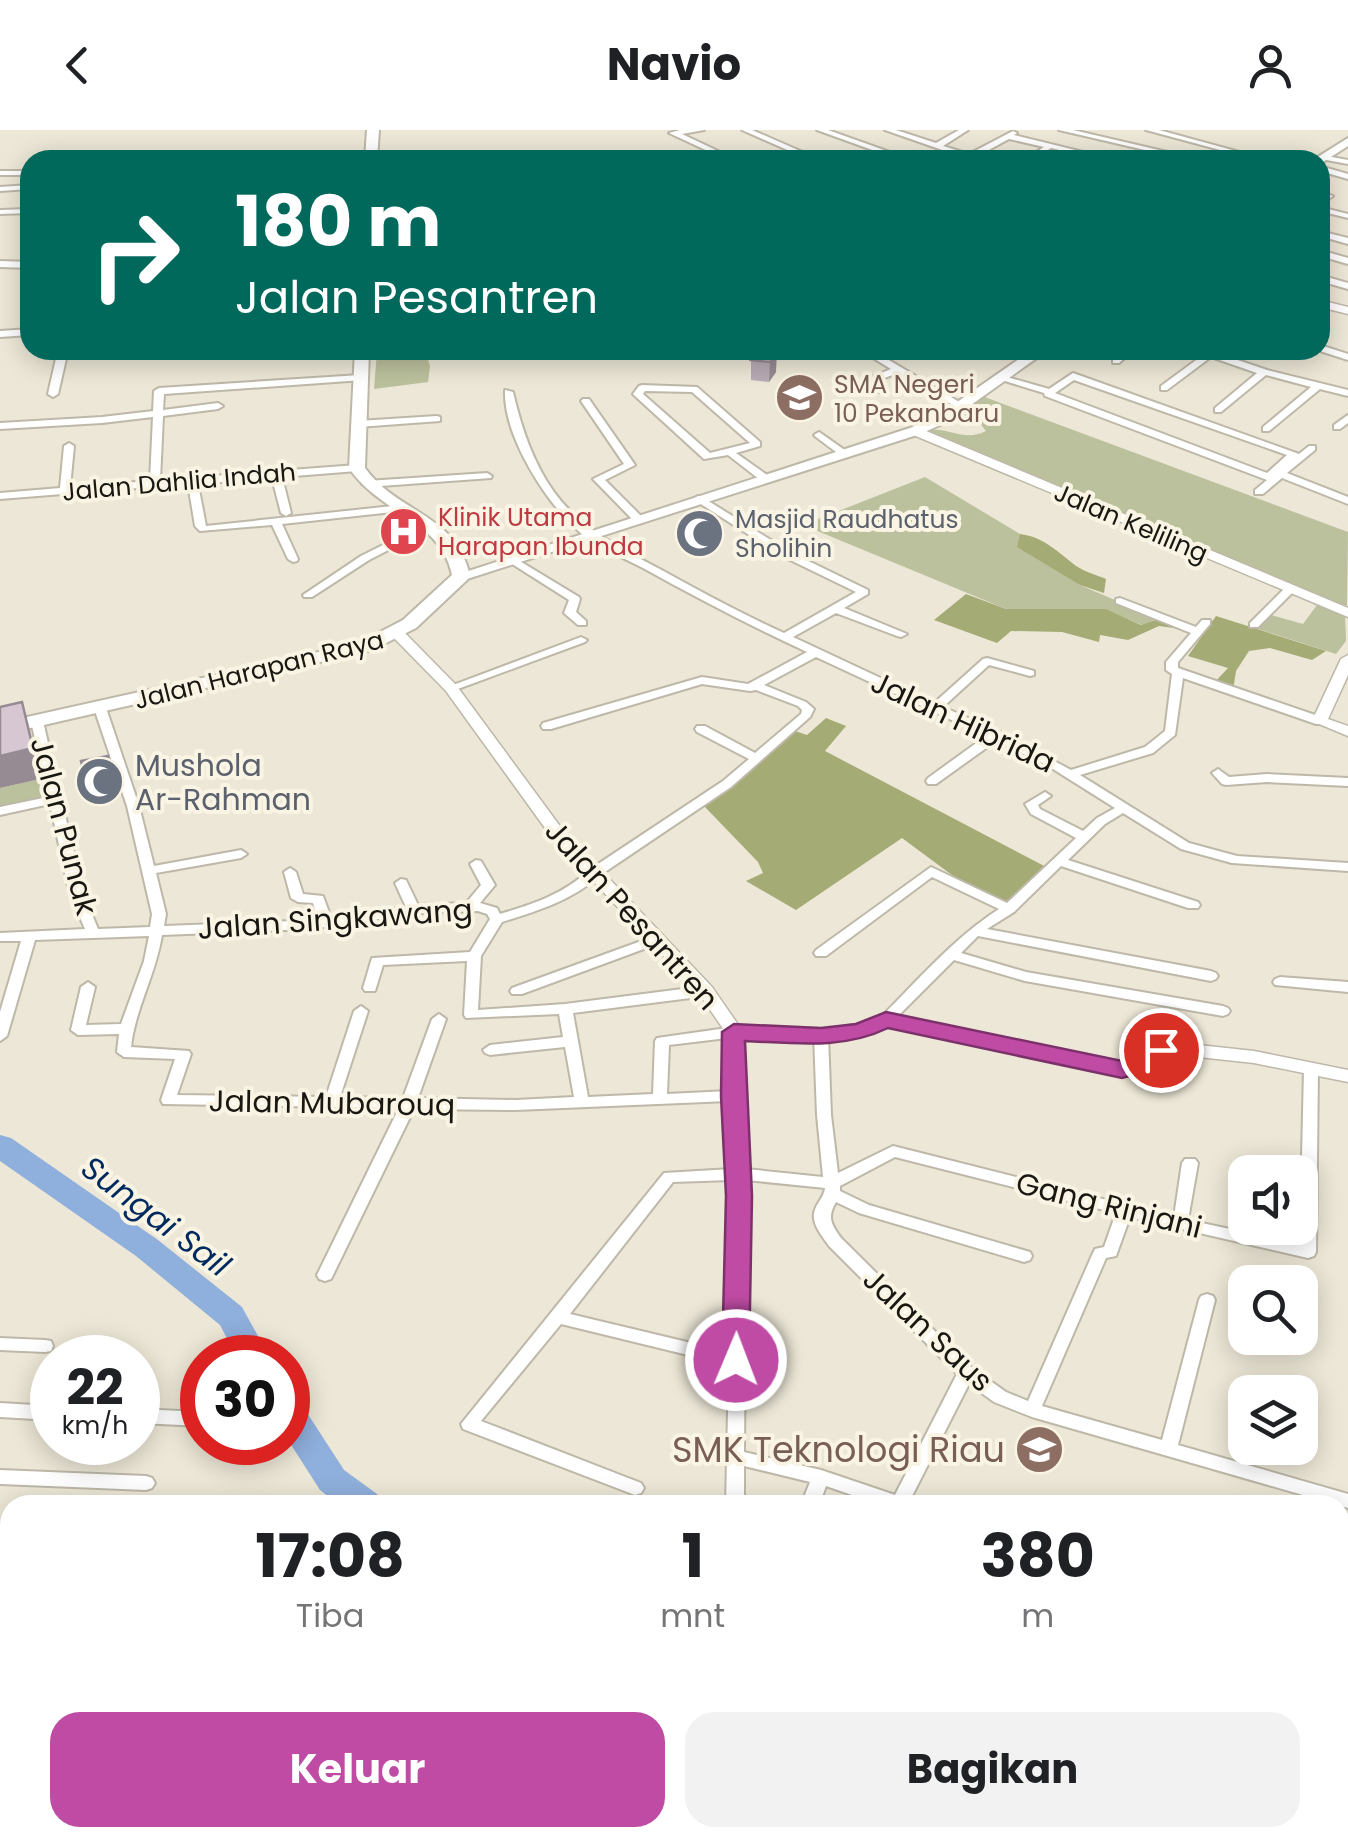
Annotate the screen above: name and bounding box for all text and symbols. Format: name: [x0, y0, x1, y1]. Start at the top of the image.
text: Navio: [607, 33, 741, 96]
icon: back: [50, 38, 105, 93]
icon: person: [1243, 38, 1298, 93]
text: 180 m: [235, 172, 441, 271]
icon: right: [70, 190, 200, 320]
text: Jalan Pesantren: [235, 266, 598, 329]
place label: SMA Negeri 10 Pekanbaru: [834, 367, 999, 431]
school or university icon: SMA Negeri 10 Pekanbaru: [773, 372, 825, 424]
street label: Jalan Dahlia Indah: [61, 454, 297, 510]
street label: Jalan Keliling: [1049, 475, 1213, 571]
place label: Klinik Utama Harapan Ibunda: [438, 500, 644, 564]
place label: Masjid Raudhatus Sholihin: [735, 502, 958, 566]
hospital icon: Klinik Utama Harapan Ibunda: [377, 505, 429, 557]
mosque icon: Masjid Raudhatus Sholihin: [674, 507, 726, 559]
street label: Jalan Harapan Raya: [131, 622, 387, 718]
street label: Jalan Hibrida: [864, 661, 1062, 783]
street label: Jalan Punak: [20, 732, 109, 920]
place label: Mushola Ar-Rahman: [135, 744, 311, 821]
mosque icon: Mushola Ar-Rahman: [74, 756, 126, 808]
street label: Jalan Pesantren: [535, 811, 729, 1019]
street label: Jalan Singkawang: [196, 888, 474, 950]
pin: [1119, 1008, 1204, 1093]
icon: arrive: [1134, 1023, 1189, 1078]
street label: Jalan Mubarouq: [208, 1079, 456, 1127]
water label: Sungai Sail: [72, 1145, 240, 1287]
map controls: [1228, 1155, 1318, 1465]
button: sound: [1228, 1155, 1318, 1245]
street label: Gang Rinjani: [1012, 1161, 1206, 1249]
street label: Jalan Saus: [853, 1258, 1003, 1402]
button: search: [1228, 1265, 1318, 1355]
position arrow: [684, 1308, 788, 1412]
speed limit sign: 30: [180, 1335, 310, 1465]
text: 22: [66, 1352, 124, 1423]
button: layers: [1228, 1375, 1318, 1465]
text: km/h: [62, 1408, 128, 1443]
school or university icon: SMK Teknologi Riau: [1014, 1423, 1066, 1475]
place label: SMK Teknologi Riau: [672, 1425, 1005, 1474]
text: 17:08: [255, 1514, 405, 1598]
text: 1: [681, 1514, 704, 1598]
text: 380: [980, 1514, 1095, 1598]
text: Tiba: [296, 1593, 364, 1638]
text: mnt: [660, 1593, 725, 1638]
text: m: [1021, 1593, 1054, 1638]
button: Keluar: [50, 1712, 665, 1827]
button: Bagikan: [685, 1712, 1300, 1827]

